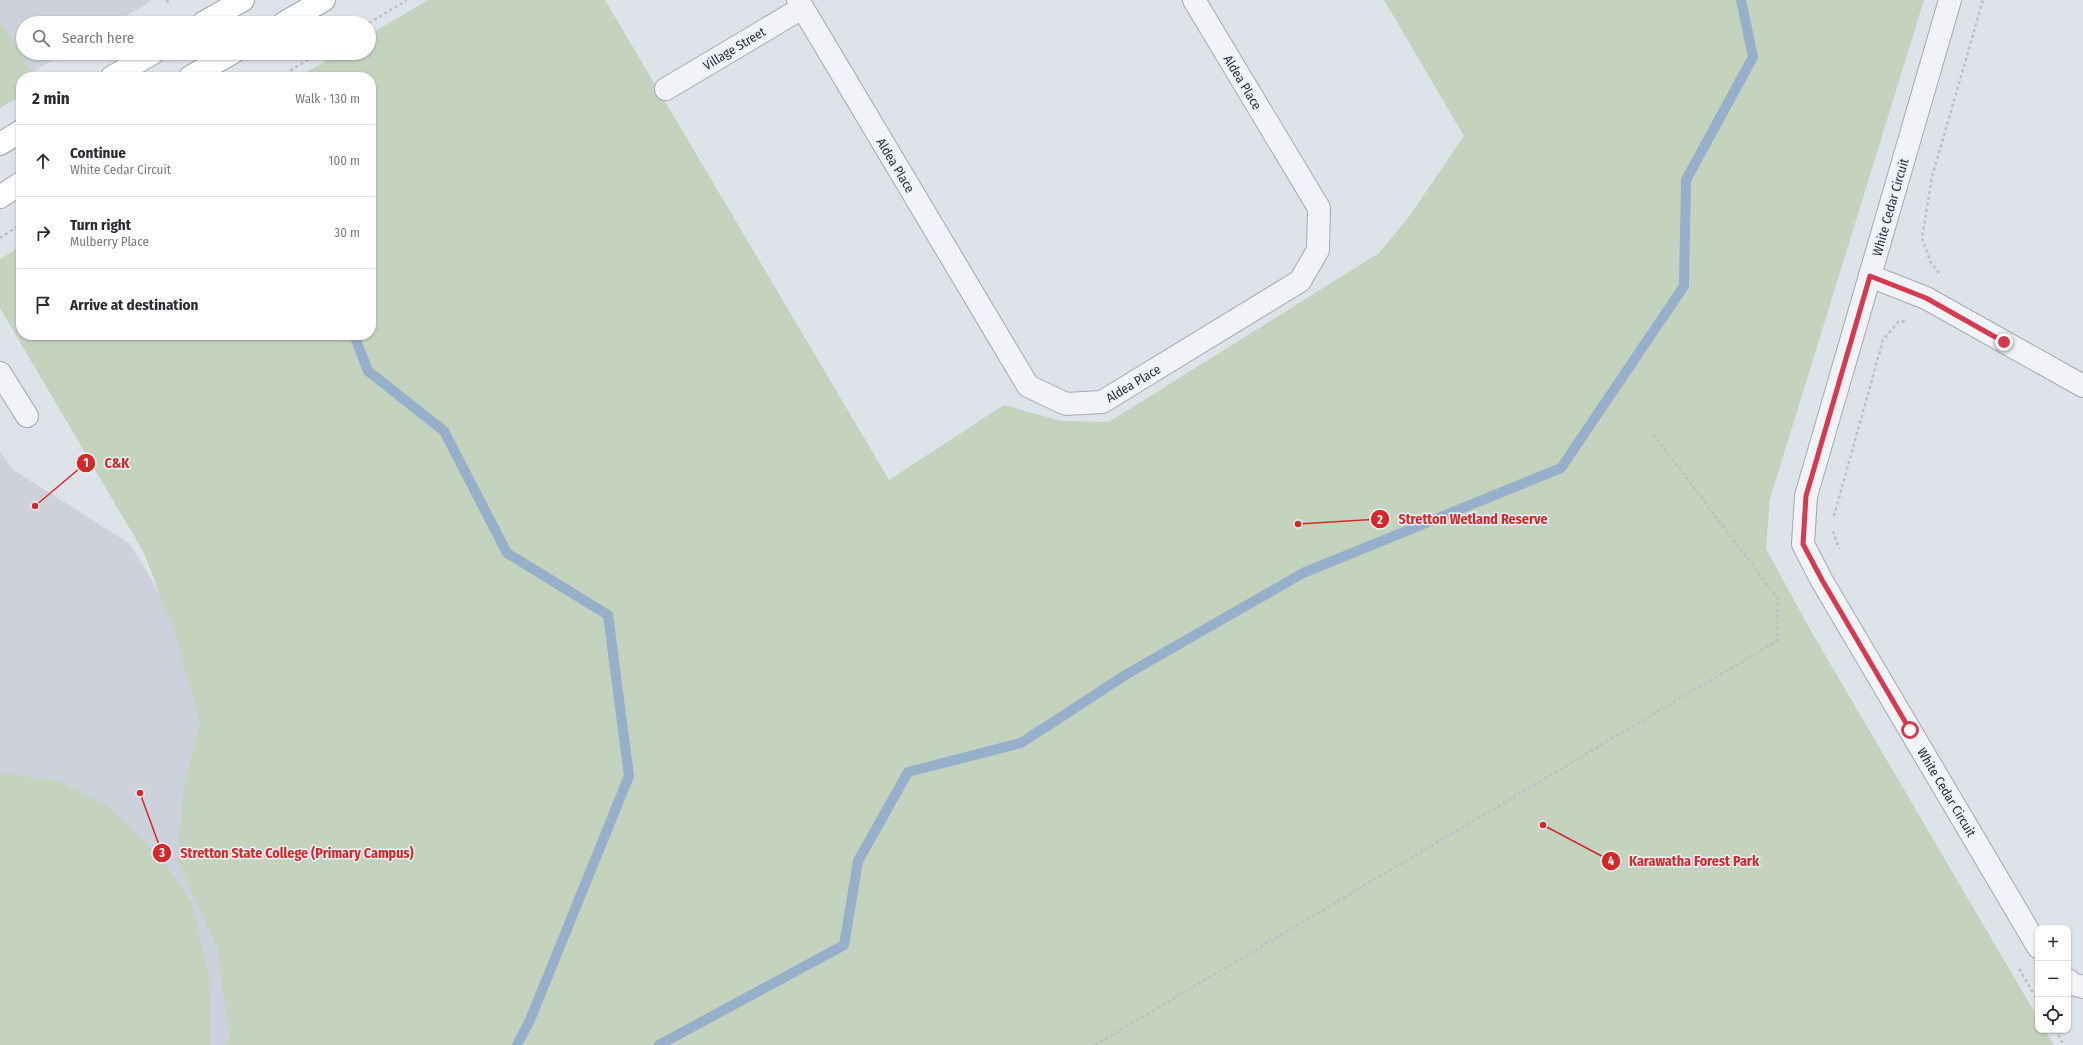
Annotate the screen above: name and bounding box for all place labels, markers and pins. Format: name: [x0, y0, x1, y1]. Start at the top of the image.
callout: C&K: [76, 450, 137, 476]
callout: Stretton Wetland Reserve: [1370, 506, 1555, 532]
callout: Stretton State College (Primary Campus): [152, 840, 421, 866]
callout: Karawatha Forest Park: [1601, 848, 1767, 874]

